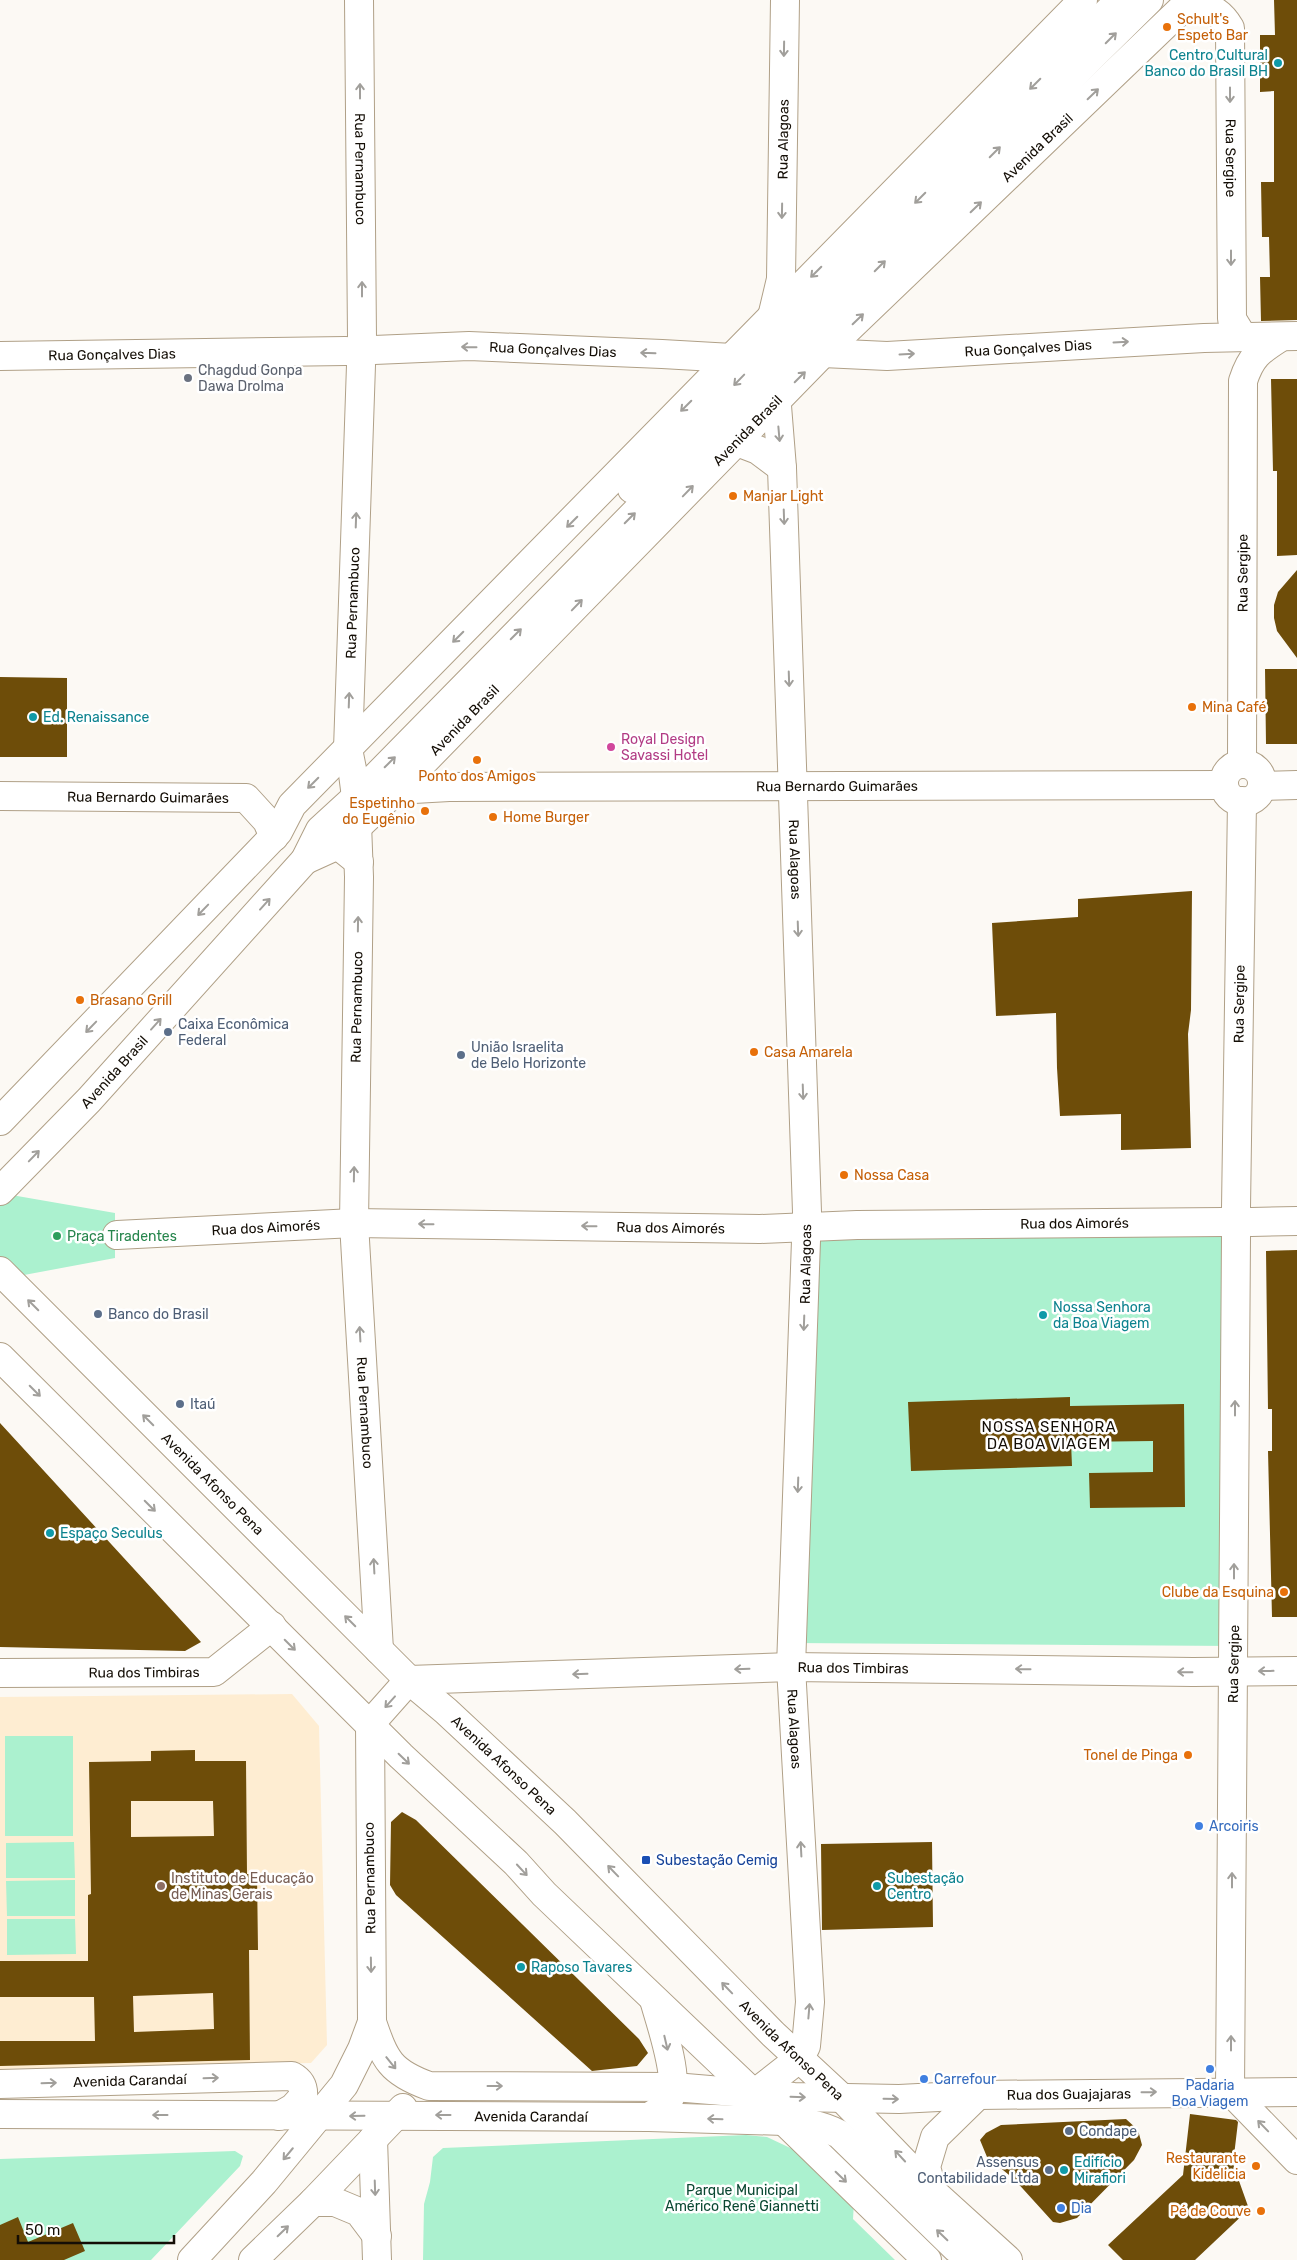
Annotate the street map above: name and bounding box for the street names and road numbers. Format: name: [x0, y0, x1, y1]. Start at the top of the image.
street label: Rua Alagoas: [774, 99, 792, 179]
street label: Avenida Brasil: [998, 110, 1076, 185]
street label: Rua Pernambuco: [352, 113, 369, 225]
street label: Rua Sergipe: [1222, 119, 1240, 197]
street label: Rua Gonçalves Dias: [964, 336, 1092, 360]
street label: Rua Gonçalves Dias: [489, 338, 617, 361]
street label: Rua Gonçalves Dias: [48, 345, 176, 364]
street label: Avenida Brasil: [709, 392, 786, 469]
street label: Rua Sergipe: [1234, 534, 1251, 612]
street label: Rua Pernambuco: [343, 547, 363, 659]
street label: Avenida Brasil: [426, 681, 503, 759]
street label: Rua Bernardo Guimarães: [756, 777, 918, 795]
street label: Rua Bernardo Guimarães: [67, 788, 229, 806]
street label: Rua Alagoas: [785, 819, 805, 900]
street label: Rua Pernambuco: [348, 951, 366, 1063]
street label: Rua Sergipe: [1230, 965, 1248, 1043]
street label: Avenida Brasil: [77, 1032, 151, 1112]
street label: Rua dos Aimorés: [1020, 1214, 1129, 1232]
street label: Rua dos Aimorés: [211, 1216, 321, 1239]
street label: Rua dos Aimorés: [616, 1218, 725, 1237]
street label: Rua Alagoas: [797, 1224, 815, 1304]
street label: Rua Pernambuco: [353, 1356, 377, 1469]
street label: Avenida Afonso Pena: [158, 1429, 268, 1539]
street label: Rua Sergipe: [1225, 1624, 1243, 1703]
street label: Rua dos Timbiras: [797, 1659, 909, 1677]
street label: Rua dos Timbiras: [88, 1664, 200, 1681]
street label: Rua Alagoas: [784, 1688, 805, 1769]
street label: Avenida Afonso Pena: [448, 1712, 560, 1818]
street label: Rua Pernambuco: [361, 1822, 379, 1934]
street label: Avenida Afonso Pena: [736, 1996, 847, 2104]
street label: Avenida Carandaí: [73, 2070, 188, 2090]
street label: Rua dos Guajajaras: [1007, 2085, 1131, 2103]
street label: Avenida Carandaí: [474, 2108, 588, 2125]

